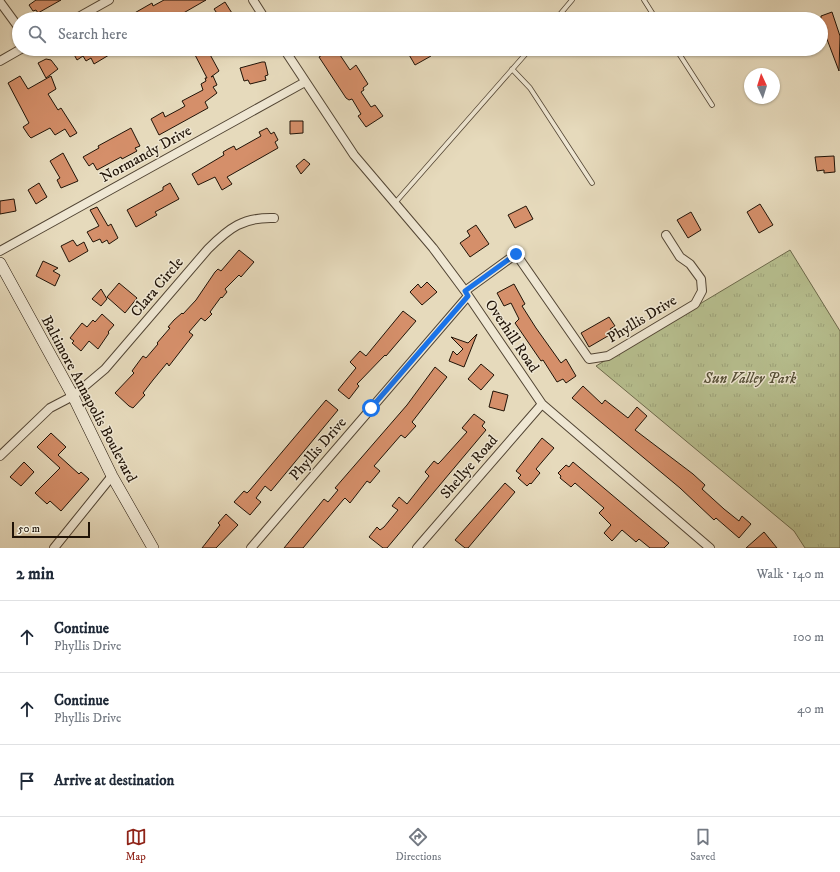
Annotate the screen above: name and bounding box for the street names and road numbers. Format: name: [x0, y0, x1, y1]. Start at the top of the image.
street label: Normandy Drive: [97, 121, 195, 187]
street label: Clara Circle: [126, 253, 188, 321]
street label: Phyllis Drive: [604, 291, 680, 347]
street label: Overhill Road: [481, 296, 544, 377]
street label: Baltimore Annapolis Boulevard: [37, 312, 141, 486]
street label: Phyllis Drive: [285, 413, 351, 485]
street label: Shellye Road: [436, 431, 502, 503]

